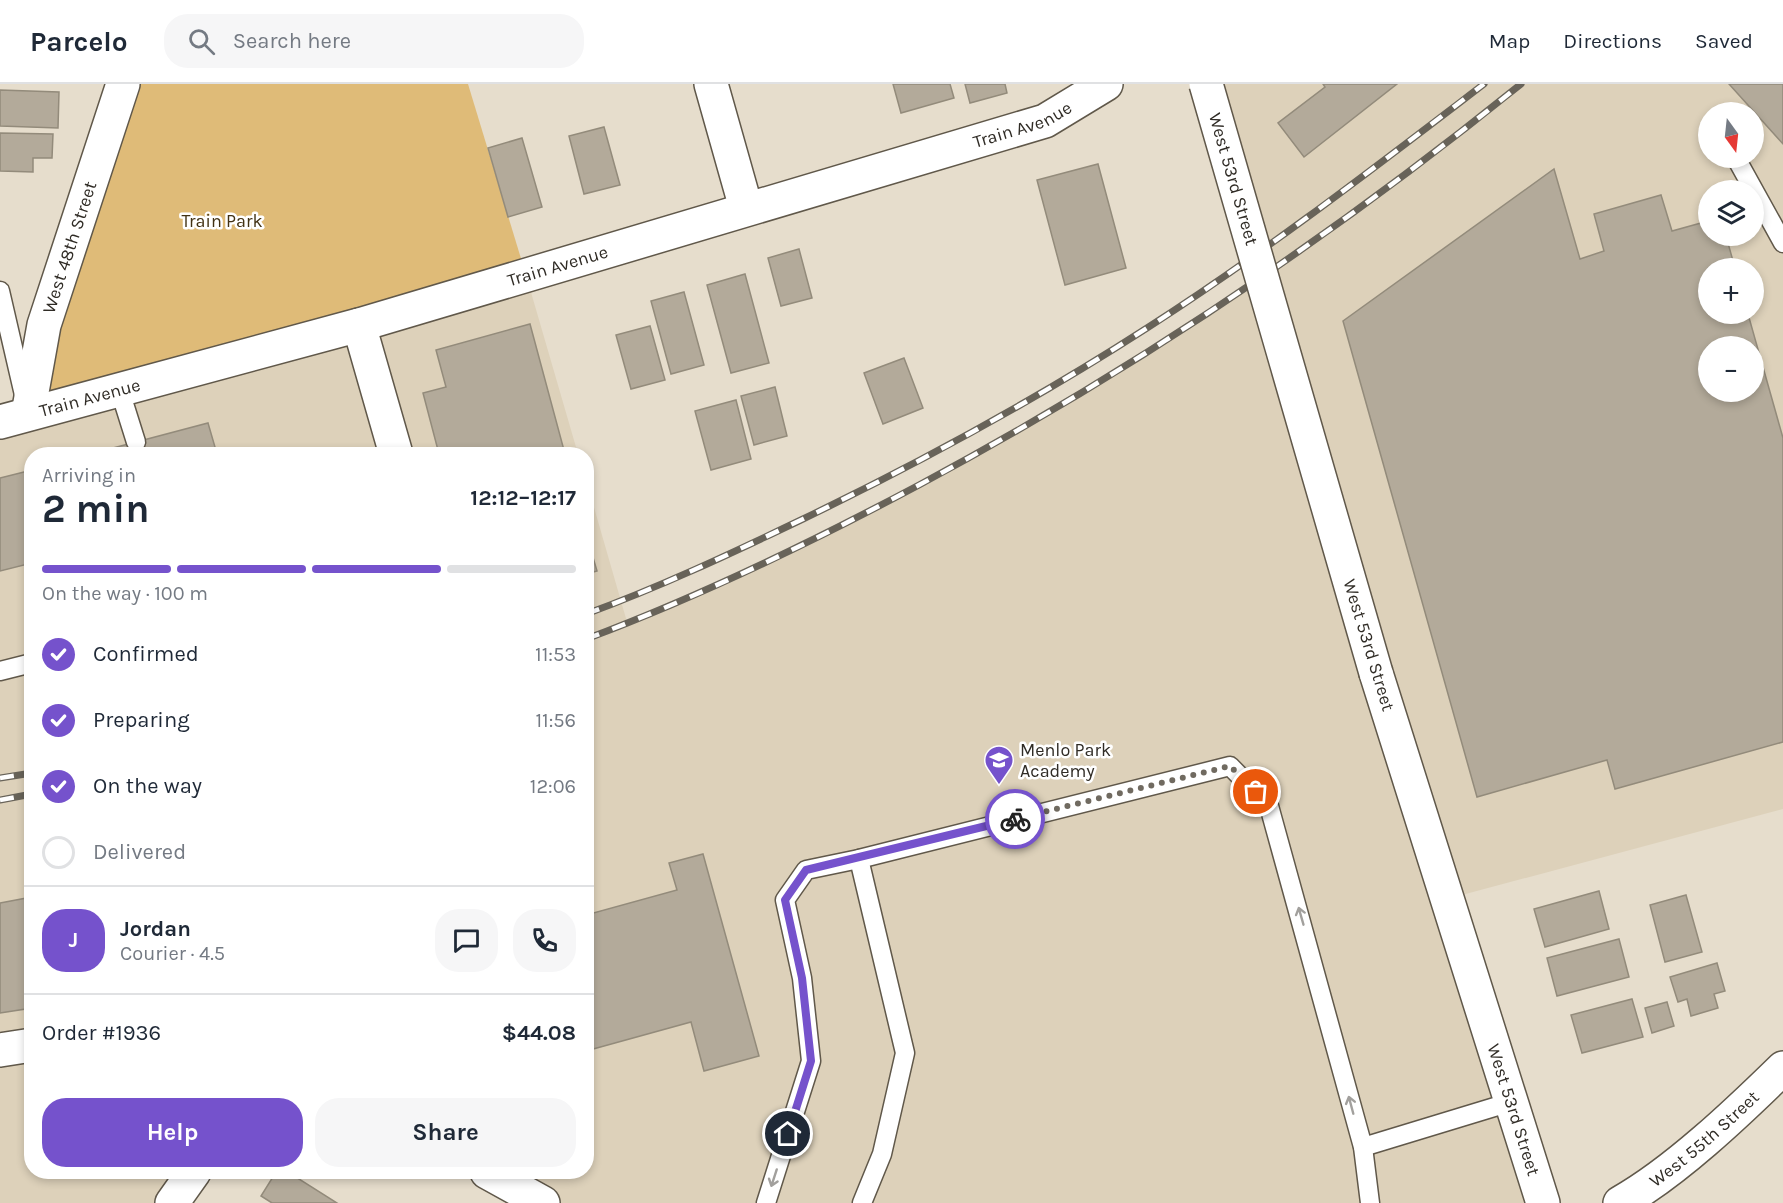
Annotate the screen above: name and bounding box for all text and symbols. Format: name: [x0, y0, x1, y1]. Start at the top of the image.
search box: [164, 14, 584, 68]
text: Parcelo: [30, 25, 128, 58]
icon: search: [185, 25, 218, 58]
text: Search here: [233, 28, 351, 54]
text: Map: [1489, 29, 1530, 53]
text: Directions: [1563, 29, 1662, 53]
text: Saved: [1695, 29, 1753, 53]
street label: Train Avenue: [970, 96, 1076, 153]
north arrow: [1698, 102, 1764, 168]
map controls: [1698, 102, 1764, 402]
street label: West 53rd Street: [1204, 110, 1263, 248]
street label: West 48th Street: [37, 178, 101, 316]
button: layers: [1698, 180, 1764, 246]
park label: Train Park: [181, 210, 263, 232]
street label: Train Avenue: [505, 241, 610, 291]
button: +: [1698, 258, 1764, 324]
button: −: [1698, 336, 1764, 402]
street label: Train Avenue: [37, 374, 143, 422]
text: Arriving in: [42, 464, 136, 487]
text: 12:12–12:17: [470, 485, 576, 511]
text: 2 min: [42, 486, 150, 532]
street label: West 53rd Street: [1338, 576, 1400, 714]
text: On the way · 100 m: [42, 582, 208, 605]
icon: check: [42, 638, 75, 671]
text: Confirmed: [93, 641, 199, 667]
text: 11:53: [535, 643, 576, 666]
icon: check: [42, 704, 75, 737]
text: Preparing: [93, 707, 190, 733]
text: 11:56: [535, 709, 576, 732]
place label: Menlo Park Academy: [1020, 739, 1111, 782]
school or university icon: Menlo Park Academy: [983, 744, 1015, 786]
pin: [1230, 766, 1281, 817]
icon: check: [42, 770, 75, 803]
text: On the way: [93, 773, 202, 799]
text: 12:06: [530, 775, 576, 798]
icon: bag: [1239, 775, 1272, 808]
courier: [985, 789, 1045, 849]
icon: bike: [999, 803, 1032, 836]
text: Delivered: [93, 839, 186, 865]
one-way arrow: [1295, 907, 1306, 926]
button: chat: [435, 909, 498, 972]
button: phone: [513, 909, 576, 972]
text: Jordan: [120, 916, 191, 942]
text: J: [69, 927, 78, 953]
text: Courier · 4.5: [120, 942, 225, 965]
text: Order #1936: [42, 1020, 161, 1046]
text: $44.08: [502, 1020, 576, 1046]
street label: West 53rd Street: [1483, 1041, 1545, 1179]
street label: West 55th Street: [1645, 1086, 1764, 1192]
one-way arrow: [1344, 1096, 1356, 1115]
button: Help: [42, 1098, 303, 1167]
button: Share: [315, 1098, 576, 1167]
pin: [762, 1108, 813, 1159]
icon: home: [771, 1117, 804, 1150]
one-way arrow: [768, 1168, 779, 1187]

